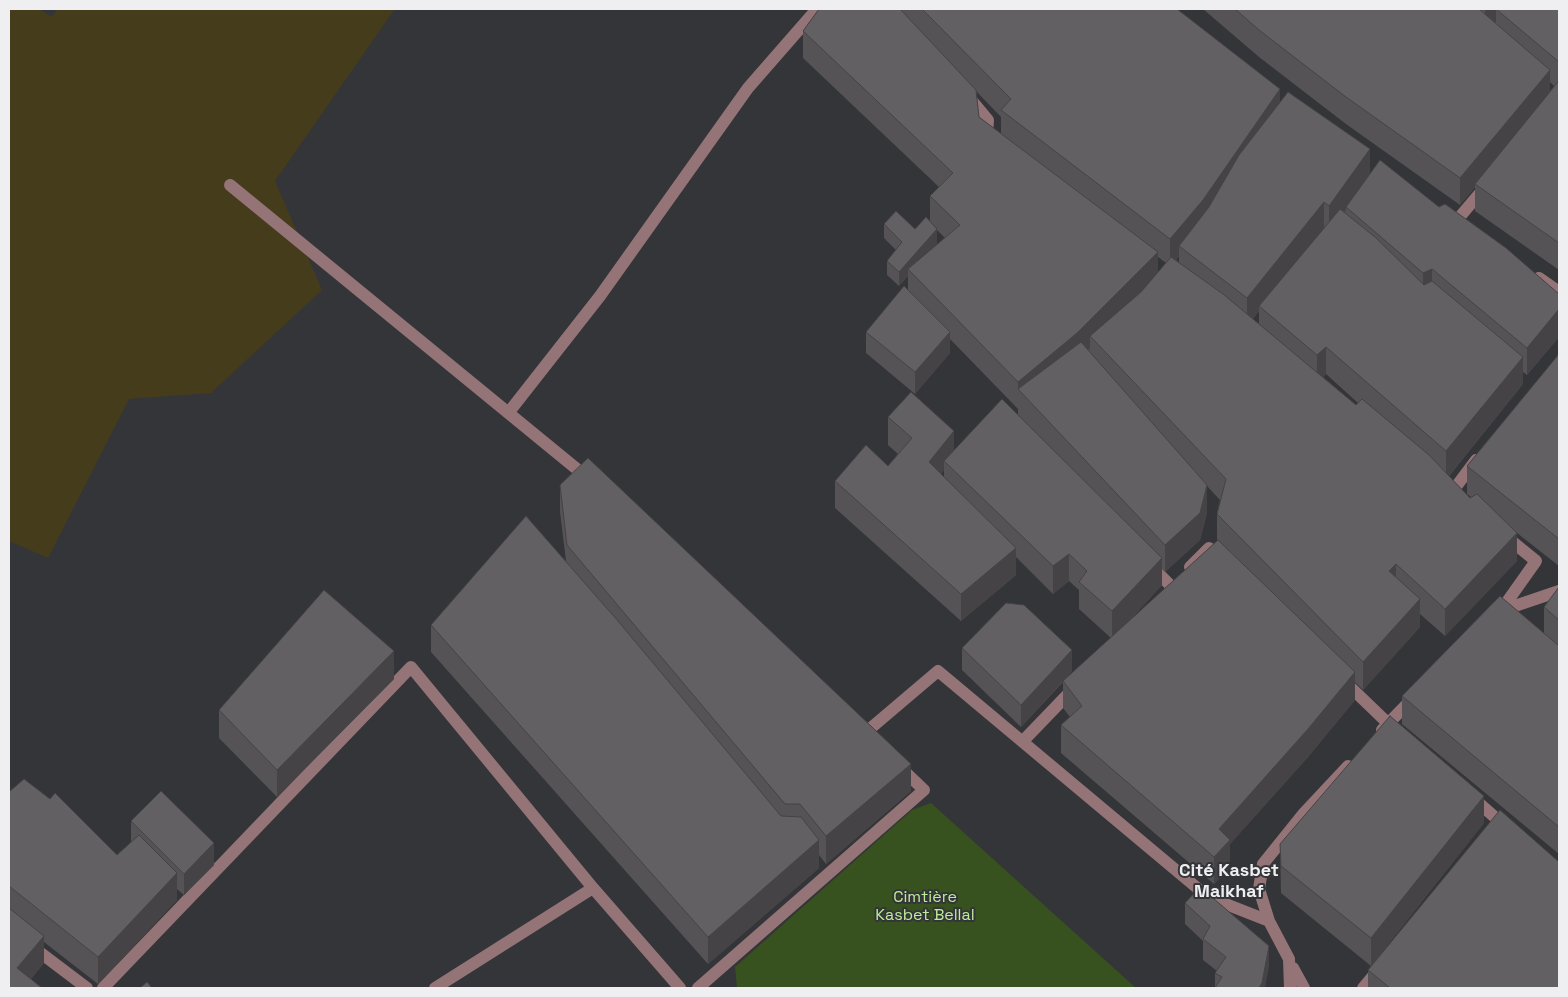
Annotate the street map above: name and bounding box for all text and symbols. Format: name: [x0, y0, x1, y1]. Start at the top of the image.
district label: Cité Kasbet Maikhaf: [1179, 860, 1279, 902]
park label: Cimtière Kasbet Bellal: [875, 888, 975, 926]

